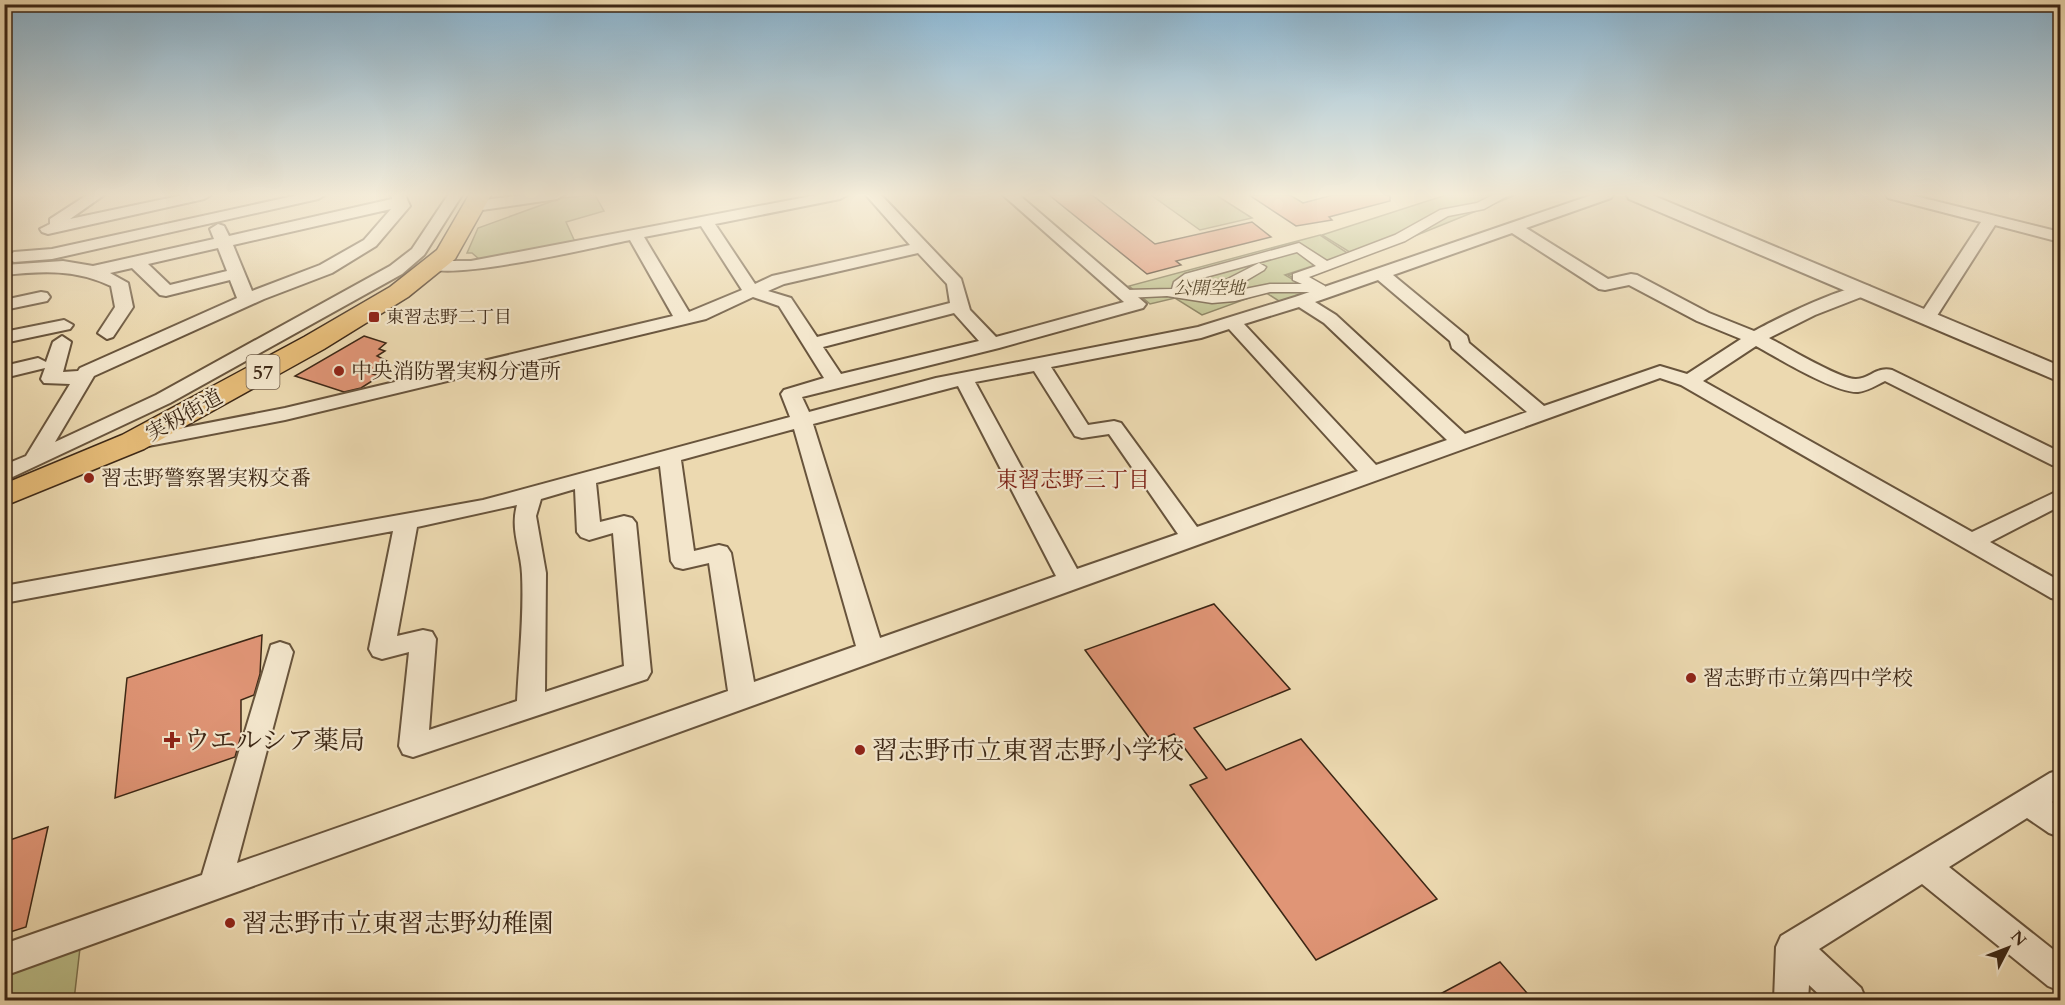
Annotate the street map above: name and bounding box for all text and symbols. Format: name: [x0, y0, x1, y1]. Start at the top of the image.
park label: 公開空地: [1173, 276, 1247, 301]
place label: 東習志野二丁目: [386, 305, 512, 330]
marker: 東習志野二丁目: [367, 310, 381, 324]
road number: 57: [246, 355, 280, 389]
place label: 中央消防署実籾分遣所: [351, 357, 561, 386]
marker: 中央消防署実籾分遣所: [332, 364, 346, 378]
street label: 実籾街道: [140, 382, 228, 448]
place label: 習志野警察署実籾交番: [101, 464, 311, 493]
district label: 東習志野三丁目: [996, 465, 1150, 495]
marker: 習志野警察署実籾交番: [82, 471, 96, 485]
place label: 習志野市立第四中学校: [1703, 664, 1913, 693]
marker: 習志野市立第四中学校: [1684, 671, 1698, 685]
place label: ウエルシア薬局: [184, 723, 365, 758]
marker: ウエルシア薬局: [165, 733, 179, 747]
place label: 習志野市立東習志野小学校: [872, 733, 1184, 768]
marker: 習志野市立東習志野小学校: [853, 743, 867, 757]
place label: 習志野市立東習志野幼稚園: [242, 906, 554, 941]
marker: 習志野市立東習志野幼稚園: [223, 916, 237, 930]
north arrow: [1978, 918, 2038, 978]
text: N: [2006, 926, 2031, 951]

